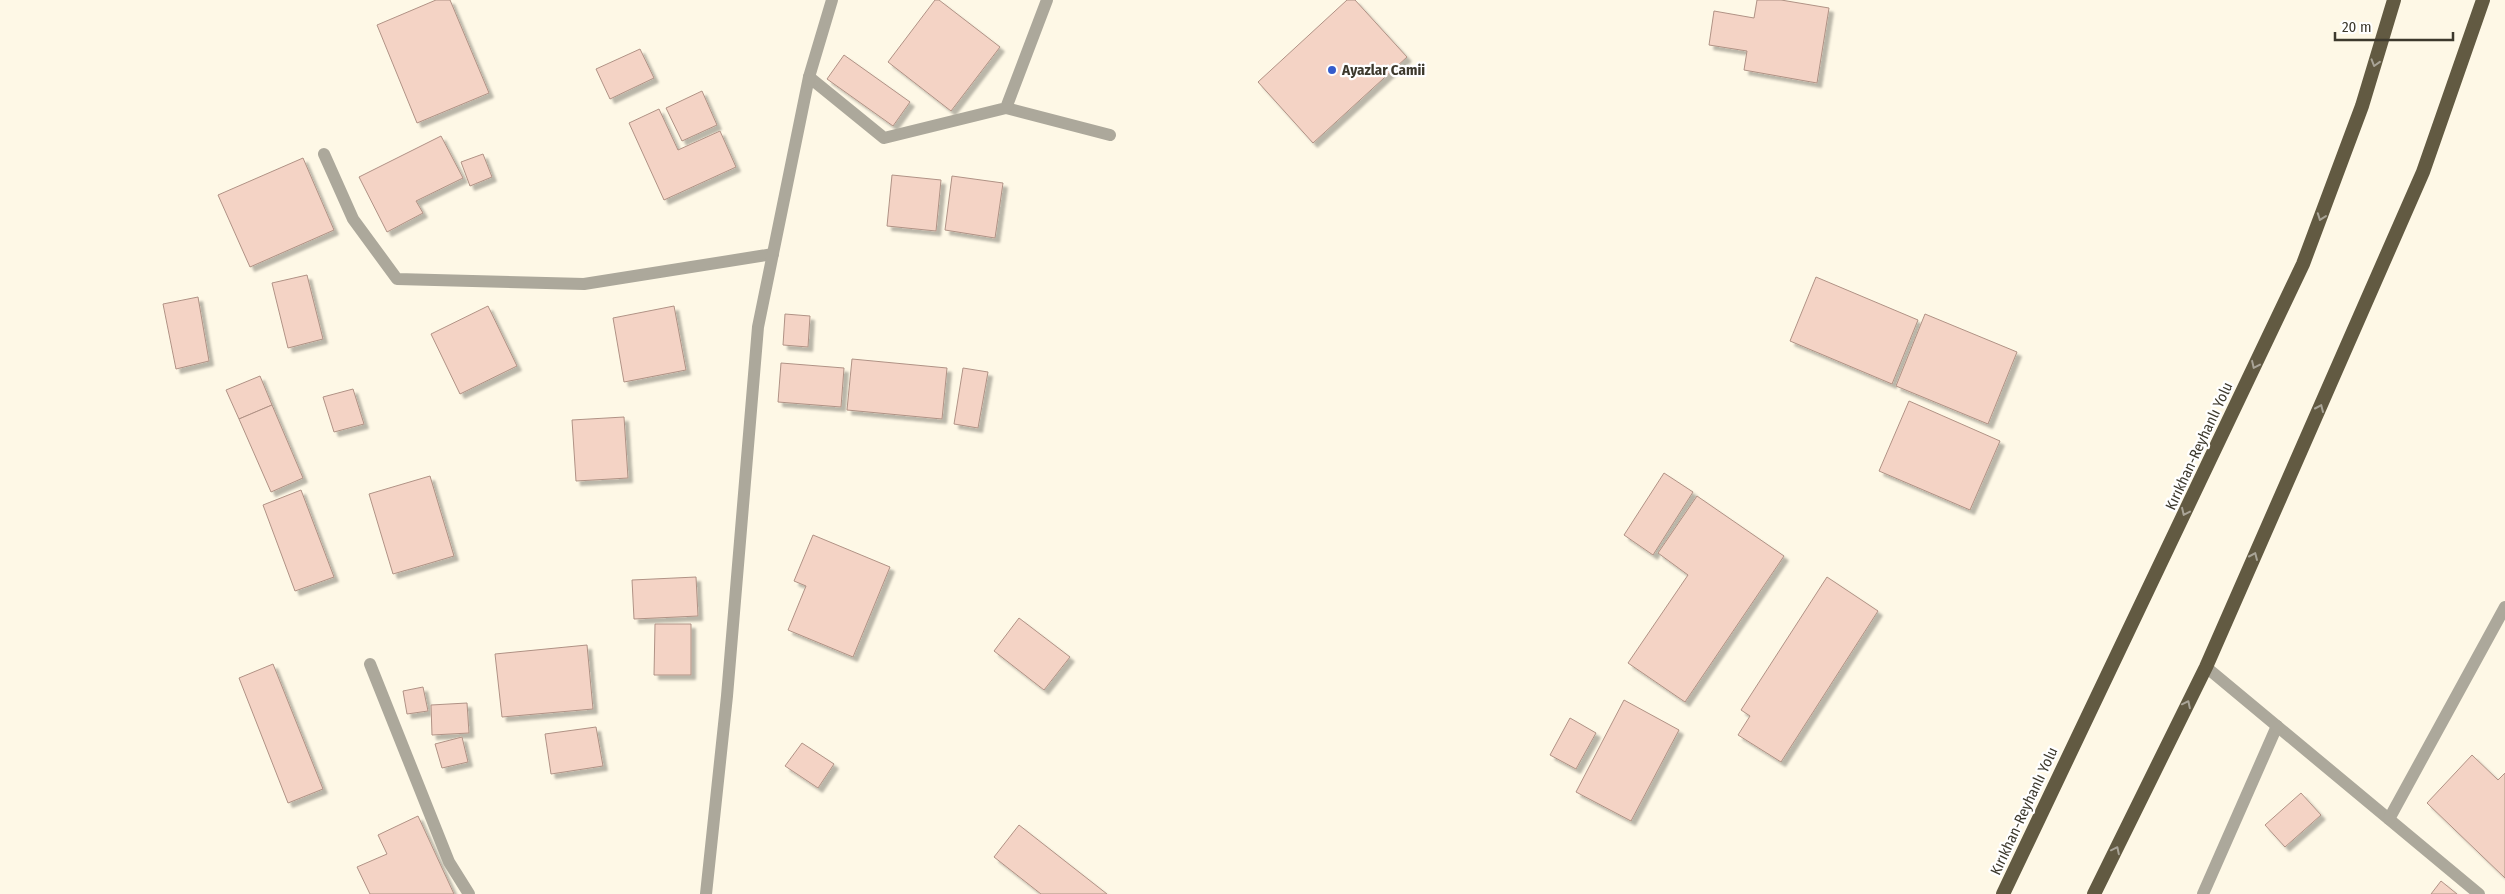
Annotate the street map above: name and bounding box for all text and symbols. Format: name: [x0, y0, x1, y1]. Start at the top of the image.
scale bar: [2335, 10, 2452, 42]
text: 20 m: [2342, 18, 2372, 36]
one-way arrow: [2370, 59, 2380, 67]
place label: Ayazlar Camii: [1341, 61, 1425, 79]
marker: Ayazlar Camii: [1326, 64, 1338, 76]
one-way arrow: [2317, 212, 2327, 220]
one-way arrow: [2251, 360, 2261, 369]
street label: Kırıkhan-Reyhanlı Yolu: [2161, 379, 2237, 513]
one-way arrow: [2313, 404, 2324, 413]
one-way arrow: [2181, 507, 2191, 516]
one-way arrow: [2248, 552, 2259, 561]
one-way arrow: [2181, 700, 2191, 709]
street label: Kırıkhan-Reyhanlı Yolu: [1986, 744, 2062, 878]
one-way arrow: [2110, 846, 2120, 855]

